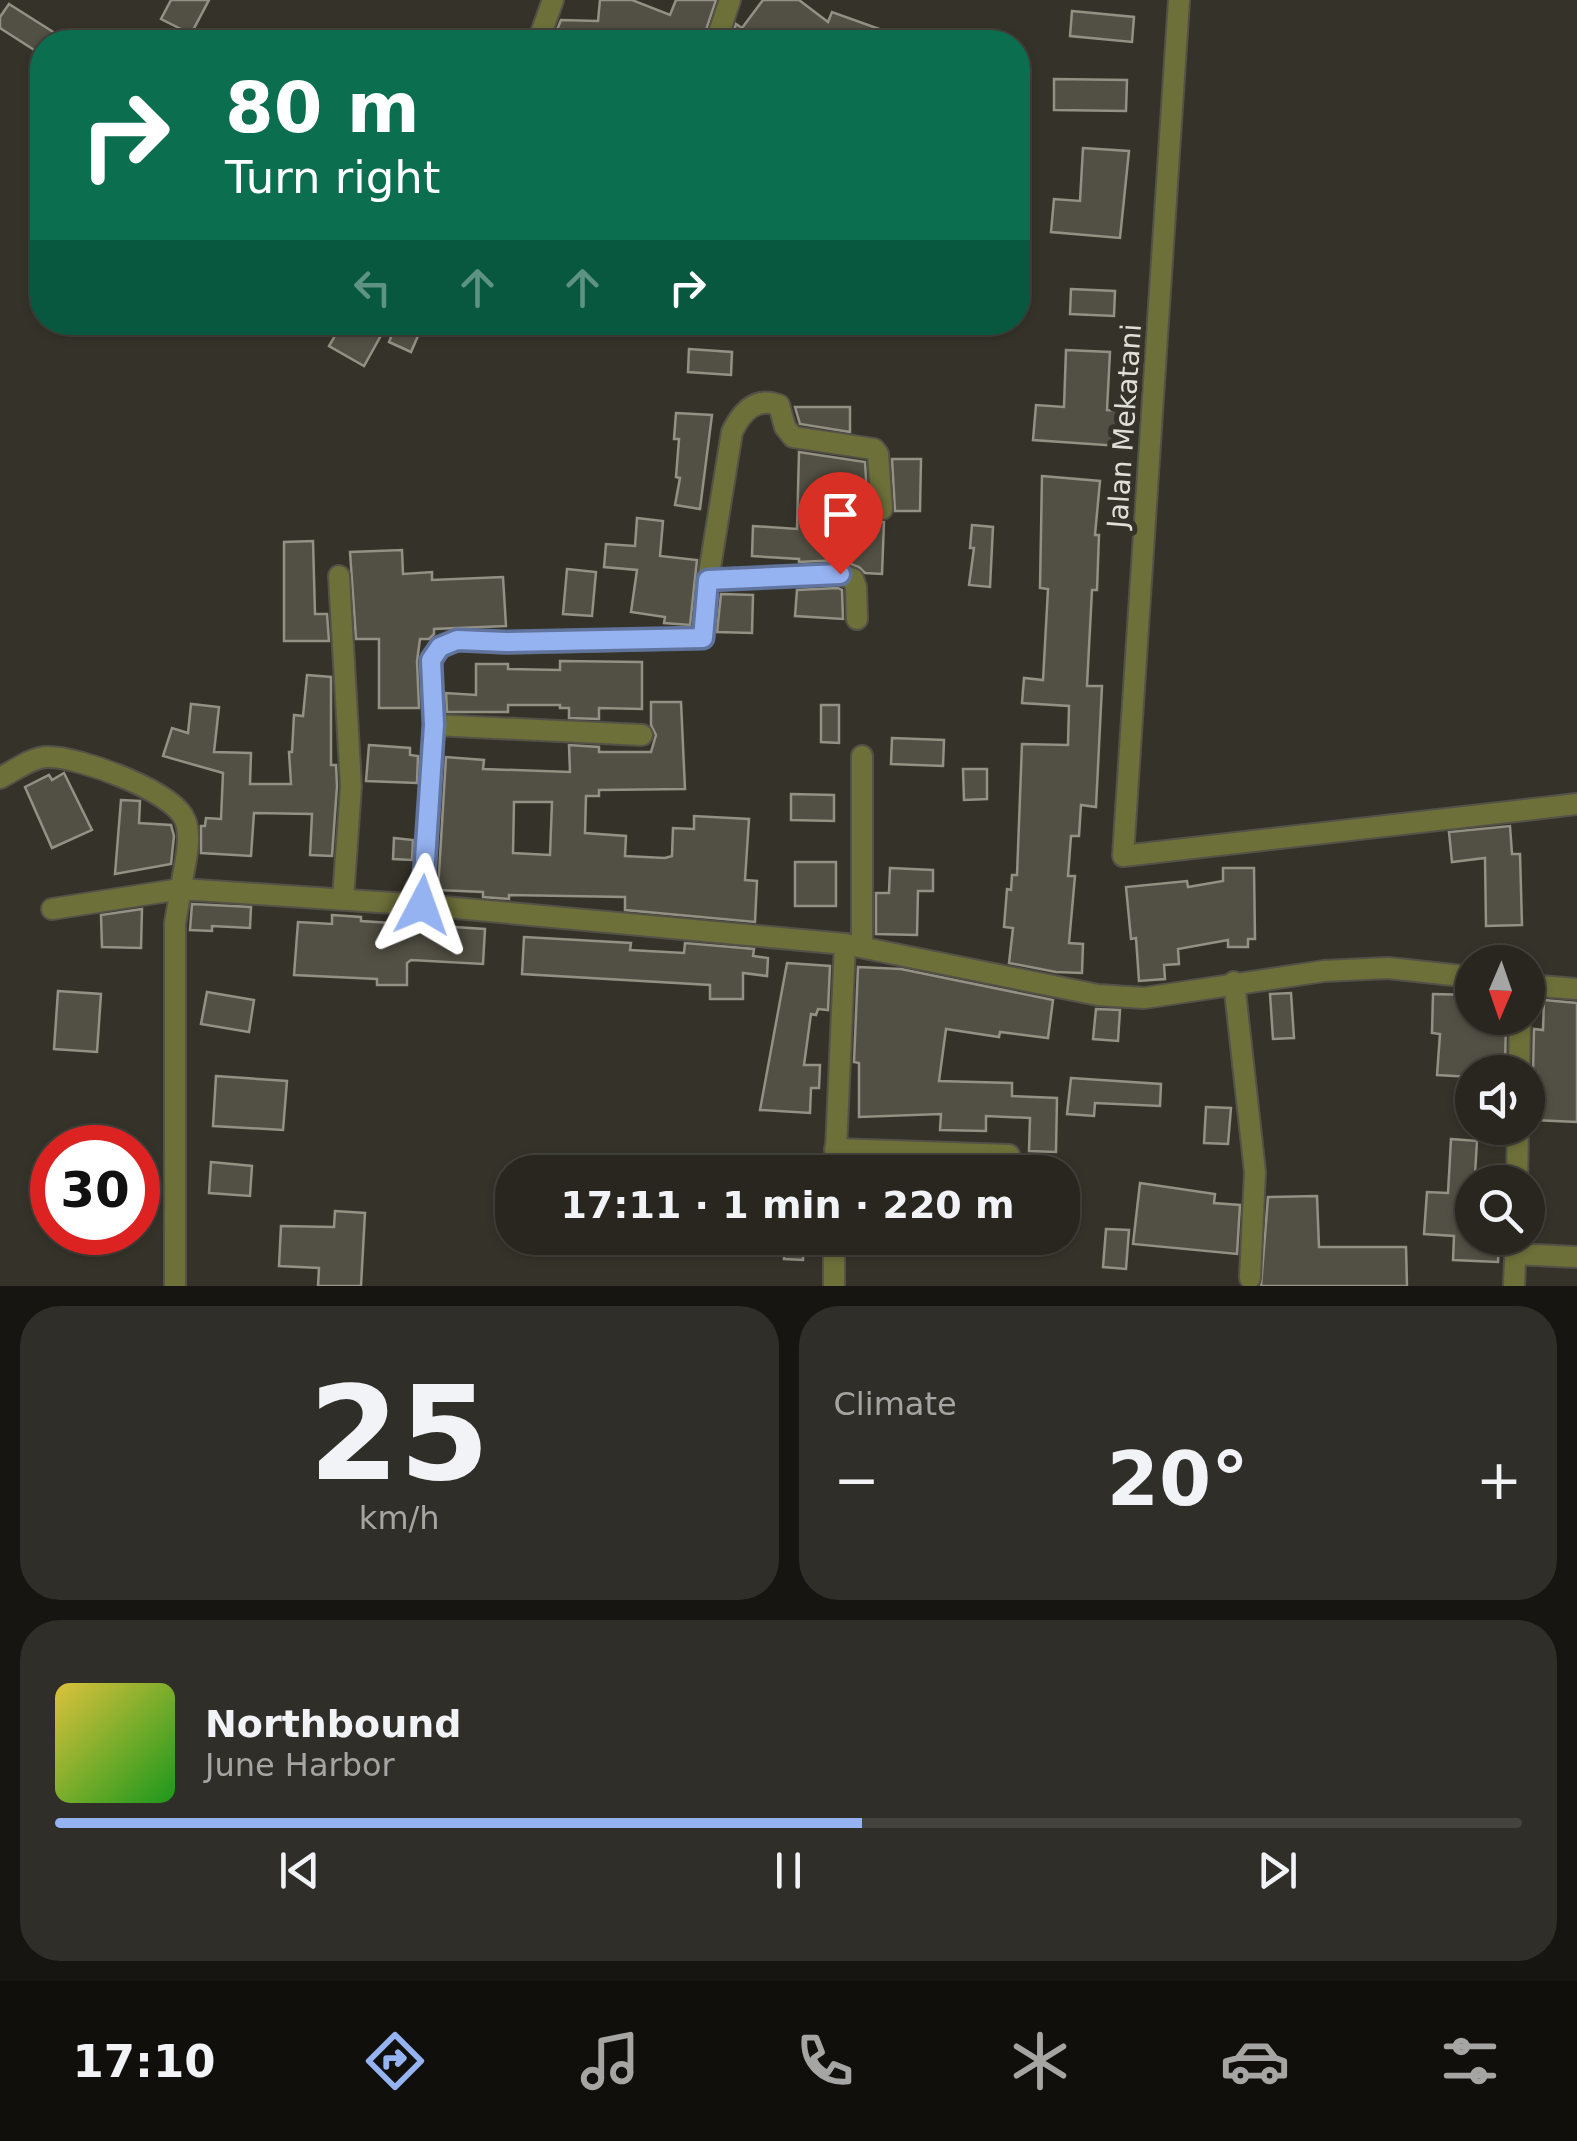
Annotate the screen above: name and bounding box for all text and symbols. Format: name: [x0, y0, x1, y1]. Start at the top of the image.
text: 80 m: [225, 67, 420, 149]
icon: right: [60, 70, 190, 200]
text: Turn right: [225, 151, 440, 204]
icon: left: [345, 260, 400, 315]
icon: ahead: [450, 260, 505, 315]
icon: ahead: [555, 260, 610, 315]
icon: right: [660, 260, 715, 315]
street label: Jalan Mekatani: [1101, 323, 1148, 531]
pin: [798, 472, 883, 575]
icon: arrive: [813, 487, 868, 542]
position arrow: [370, 853, 474, 957]
north arrow: [1455, 945, 1545, 1035]
map controls: [1455, 945, 1545, 1255]
button: sound: [1455, 1055, 1545, 1145]
speed limit sign: 30: [30, 1125, 160, 1255]
button: search: [1455, 1165, 1545, 1255]
text: 17:11 · 1 min · 220 m: [560, 1183, 1015, 1227]
text: 25: [309, 1358, 490, 1510]
text: Climate: [834, 1385, 957, 1423]
text: 20°: [1107, 1435, 1249, 1523]
text: −: [834, 1448, 880, 1512]
text: +: [1476, 1448, 1522, 1512]
text: km/h: [359, 1499, 440, 1537]
text: Northbound: [205, 1702, 461, 1746]
text: June Harbor: [205, 1746, 395, 1784]
icon: previous: [272, 1843, 327, 1898]
icon: pause: [761, 1843, 816, 1898]
icon: next: [1250, 1843, 1305, 1898]
icon: directions: [360, 2026, 430, 2096]
icon: music: [575, 2026, 645, 2096]
icon: phone: [790, 2026, 860, 2096]
icon: climate: [1005, 2026, 1075, 2096]
icon: car: [1220, 2026, 1290, 2096]
icon: filters: [1435, 2026, 1505, 2096]
text: 17:10: [72, 2035, 216, 2088]

